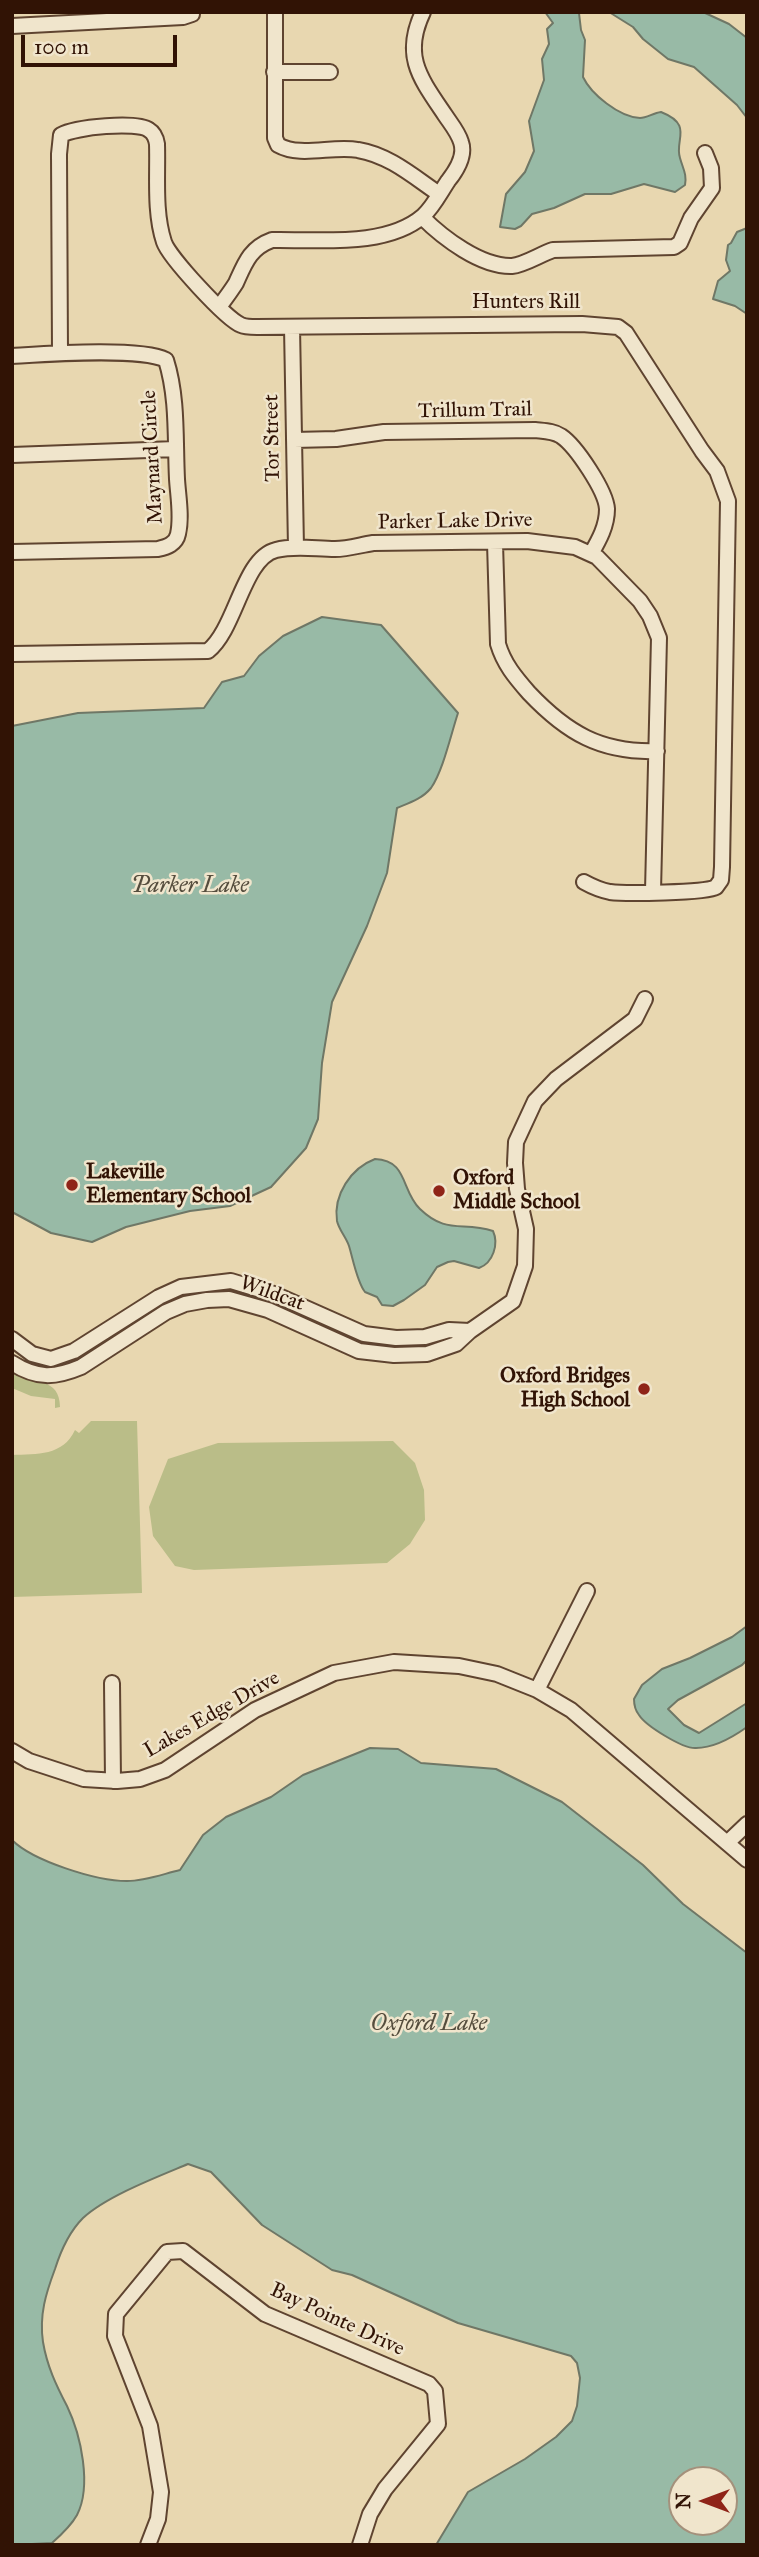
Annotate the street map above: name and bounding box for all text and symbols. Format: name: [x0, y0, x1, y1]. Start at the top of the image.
scale bar: [24, 21, 180, 65]
text: 100 m: [34, 34, 89, 60]
street label: Hunters Rill: [472, 290, 580, 316]
street label: Maynard Circle: [137, 389, 169, 525]
street label: Tor Street: [260, 394, 286, 482]
street label: Trillum Trail: [418, 397, 532, 425]
street label: Parker Lake Drive: [377, 508, 533, 536]
water label: Parker Lake: [131, 872, 249, 900]
place label: Lakeville Elementary School: [86, 1160, 251, 1210]
place label: Oxford Middle School: [453, 1166, 580, 1216]
marker: Lakeville Elementary School: [64, 1177, 80, 1193]
marker: Oxford Middle School: [431, 1183, 447, 1199]
street label: Wildcat: [236, 1271, 308, 1317]
place label: Oxford Bridges High School: [500, 1364, 630, 1414]
marker: Oxford Bridges High School: [636, 1381, 652, 1397]
street label: Lakes Edge Drive: [140, 1666, 284, 1764]
water label: Oxford Lake: [371, 2010, 487, 2038]
street label: Bay Pointe Drive: [266, 2278, 408, 2362]
north arrow: [668, 2466, 738, 2536]
text: N: [672, 2493, 695, 2509]

